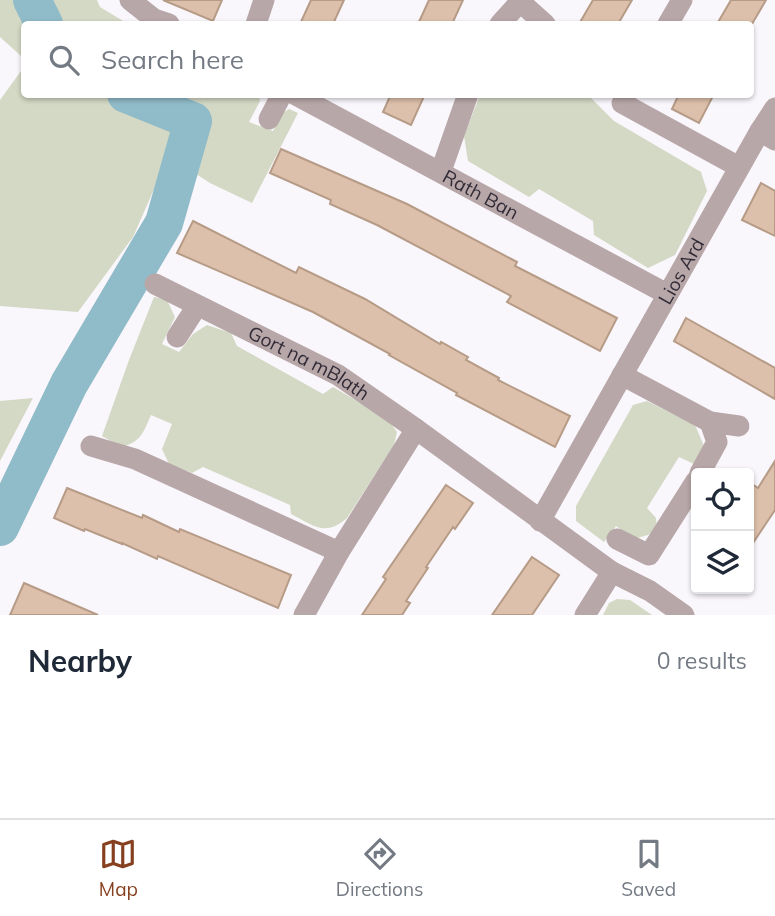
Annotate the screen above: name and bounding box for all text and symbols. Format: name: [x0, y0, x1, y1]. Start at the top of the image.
search box: [21, 21, 754, 98]
icon: search: [45, 41, 83, 79]
text: Search here: [101, 43, 244, 76]
street label: Rath Ban: [439, 164, 523, 224]
street label: Lios Ard: [653, 234, 709, 308]
street label: Gort na mBlath: [244, 320, 374, 405]
map controls: [691, 468, 754, 594]
button: locate: [691, 468, 754, 531]
button: layers: [691, 531, 754, 594]
text: Nearby: [28, 642, 132, 680]
text: 0 results: [657, 646, 747, 675]
tab: Map: [99, 835, 138, 901]
tab: Directions: [336, 835, 424, 901]
tab: Saved: [621, 835, 676, 901]

